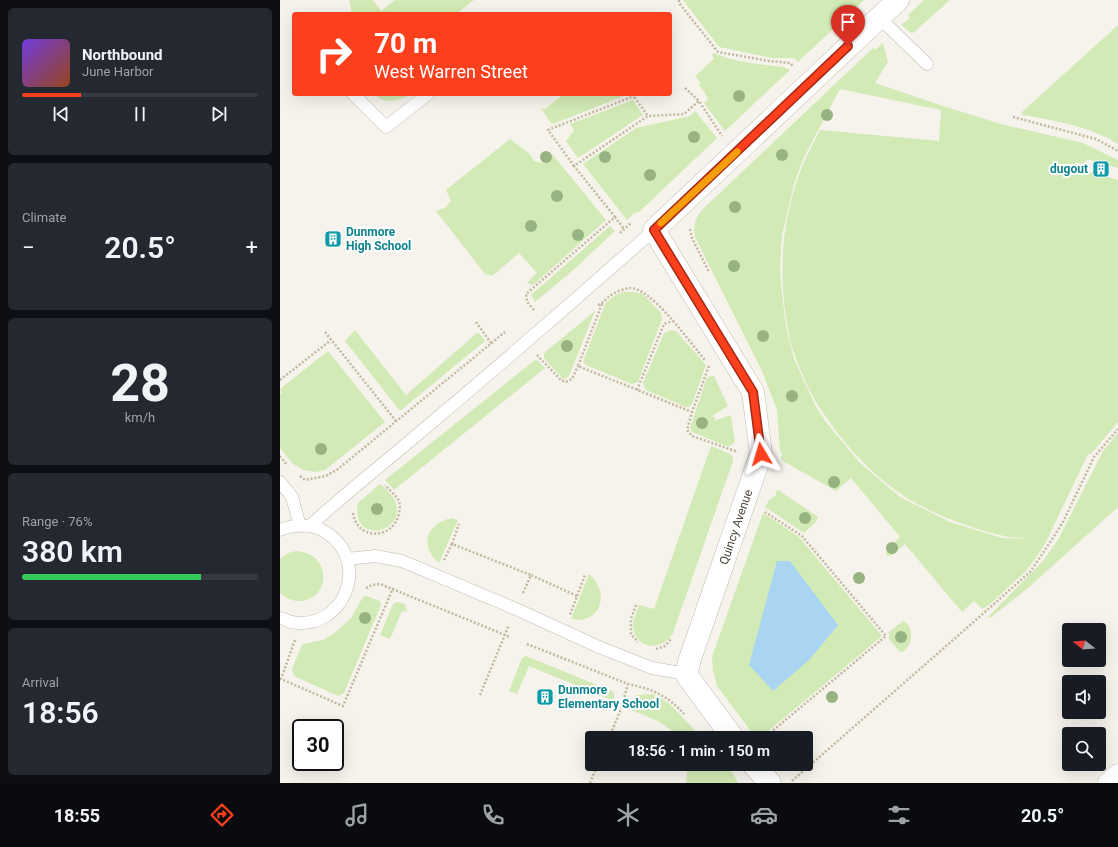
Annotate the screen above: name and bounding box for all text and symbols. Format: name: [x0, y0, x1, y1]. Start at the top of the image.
pin: [831, 5, 865, 46]
icon: arrive: [837, 11, 859, 33]
text: 70 m: [374, 27, 437, 60]
icon: right: [308, 28, 360, 80]
text: Northbound: [82, 46, 163, 64]
text: West Warren Street: [374, 61, 528, 82]
text: June Harbor: [82, 64, 154, 79]
icon: previous: [50, 103, 72, 125]
icon: pause: [129, 103, 151, 125]
icon: next: [208, 103, 230, 125]
building icon: dugout: [1091, 159, 1111, 179]
place label: dugout: [1050, 162, 1088, 176]
text: Climate: [22, 210, 66, 225]
place label: Dunmore High School: [346, 225, 411, 253]
building icon: Dunmore High School: [323, 229, 343, 249]
text: 20.5°: [104, 230, 176, 265]
text: −: [22, 235, 35, 260]
text: +: [246, 235, 258, 260]
text: 28: [110, 353, 170, 414]
text: km/h: [125, 410, 155, 425]
position arrow: [740, 433, 782, 475]
street label: Quincy Avenue: [717, 488, 755, 566]
text: Range · 76%: [22, 514, 92, 529]
text: 380 km: [22, 534, 123, 569]
north arrow: [1062, 623, 1106, 667]
map controls: [1062, 623, 1106, 771]
text: Arrival: [22, 675, 59, 690]
button: sound: [1062, 675, 1106, 719]
place label: Dunmore Elementary School: [558, 683, 659, 711]
building icon: Dunmore Elementary School: [535, 687, 555, 707]
text: 18:56: [22, 695, 99, 730]
speed limit sign: 30: [292, 719, 344, 771]
button: search: [1062, 727, 1106, 771]
text: 18:56 · 1 min · 150 m: [628, 742, 770, 760]
icon: directions: [208, 801, 236, 829]
icon: music: [343, 801, 371, 829]
icon: phone: [479, 801, 507, 829]
icon: climate: [614, 801, 642, 829]
icon: car: [750, 801, 778, 829]
icon: filters: [885, 801, 913, 829]
text: 18:55: [54, 805, 100, 826]
text: 20.5°: [1021, 805, 1064, 826]

